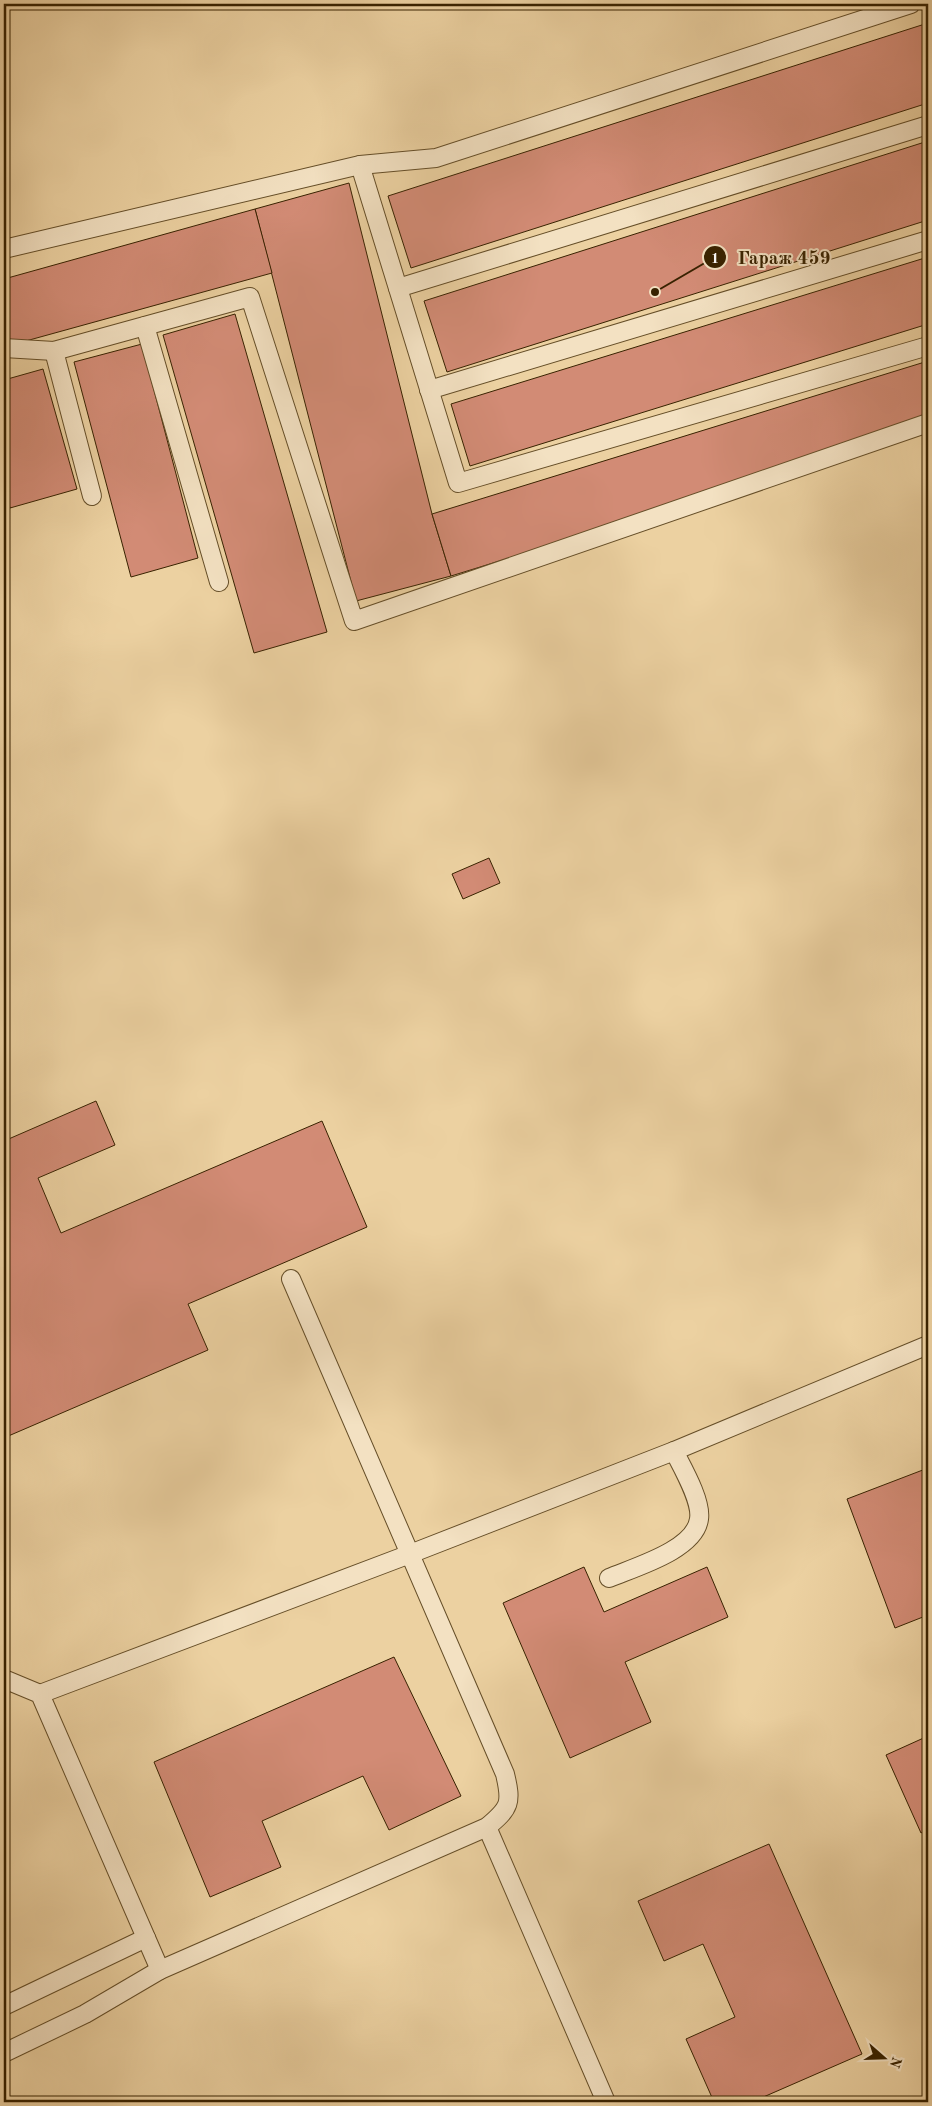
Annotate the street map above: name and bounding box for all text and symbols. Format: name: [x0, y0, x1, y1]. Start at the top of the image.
callout: Гараж 459: [703, 240, 841, 274]
text: Гараж 459: [738, 250, 830, 269]
text: 1: [711, 252, 719, 267]
north arrow: [860, 2034, 910, 2084]
text: N: [887, 2055, 904, 2070]

